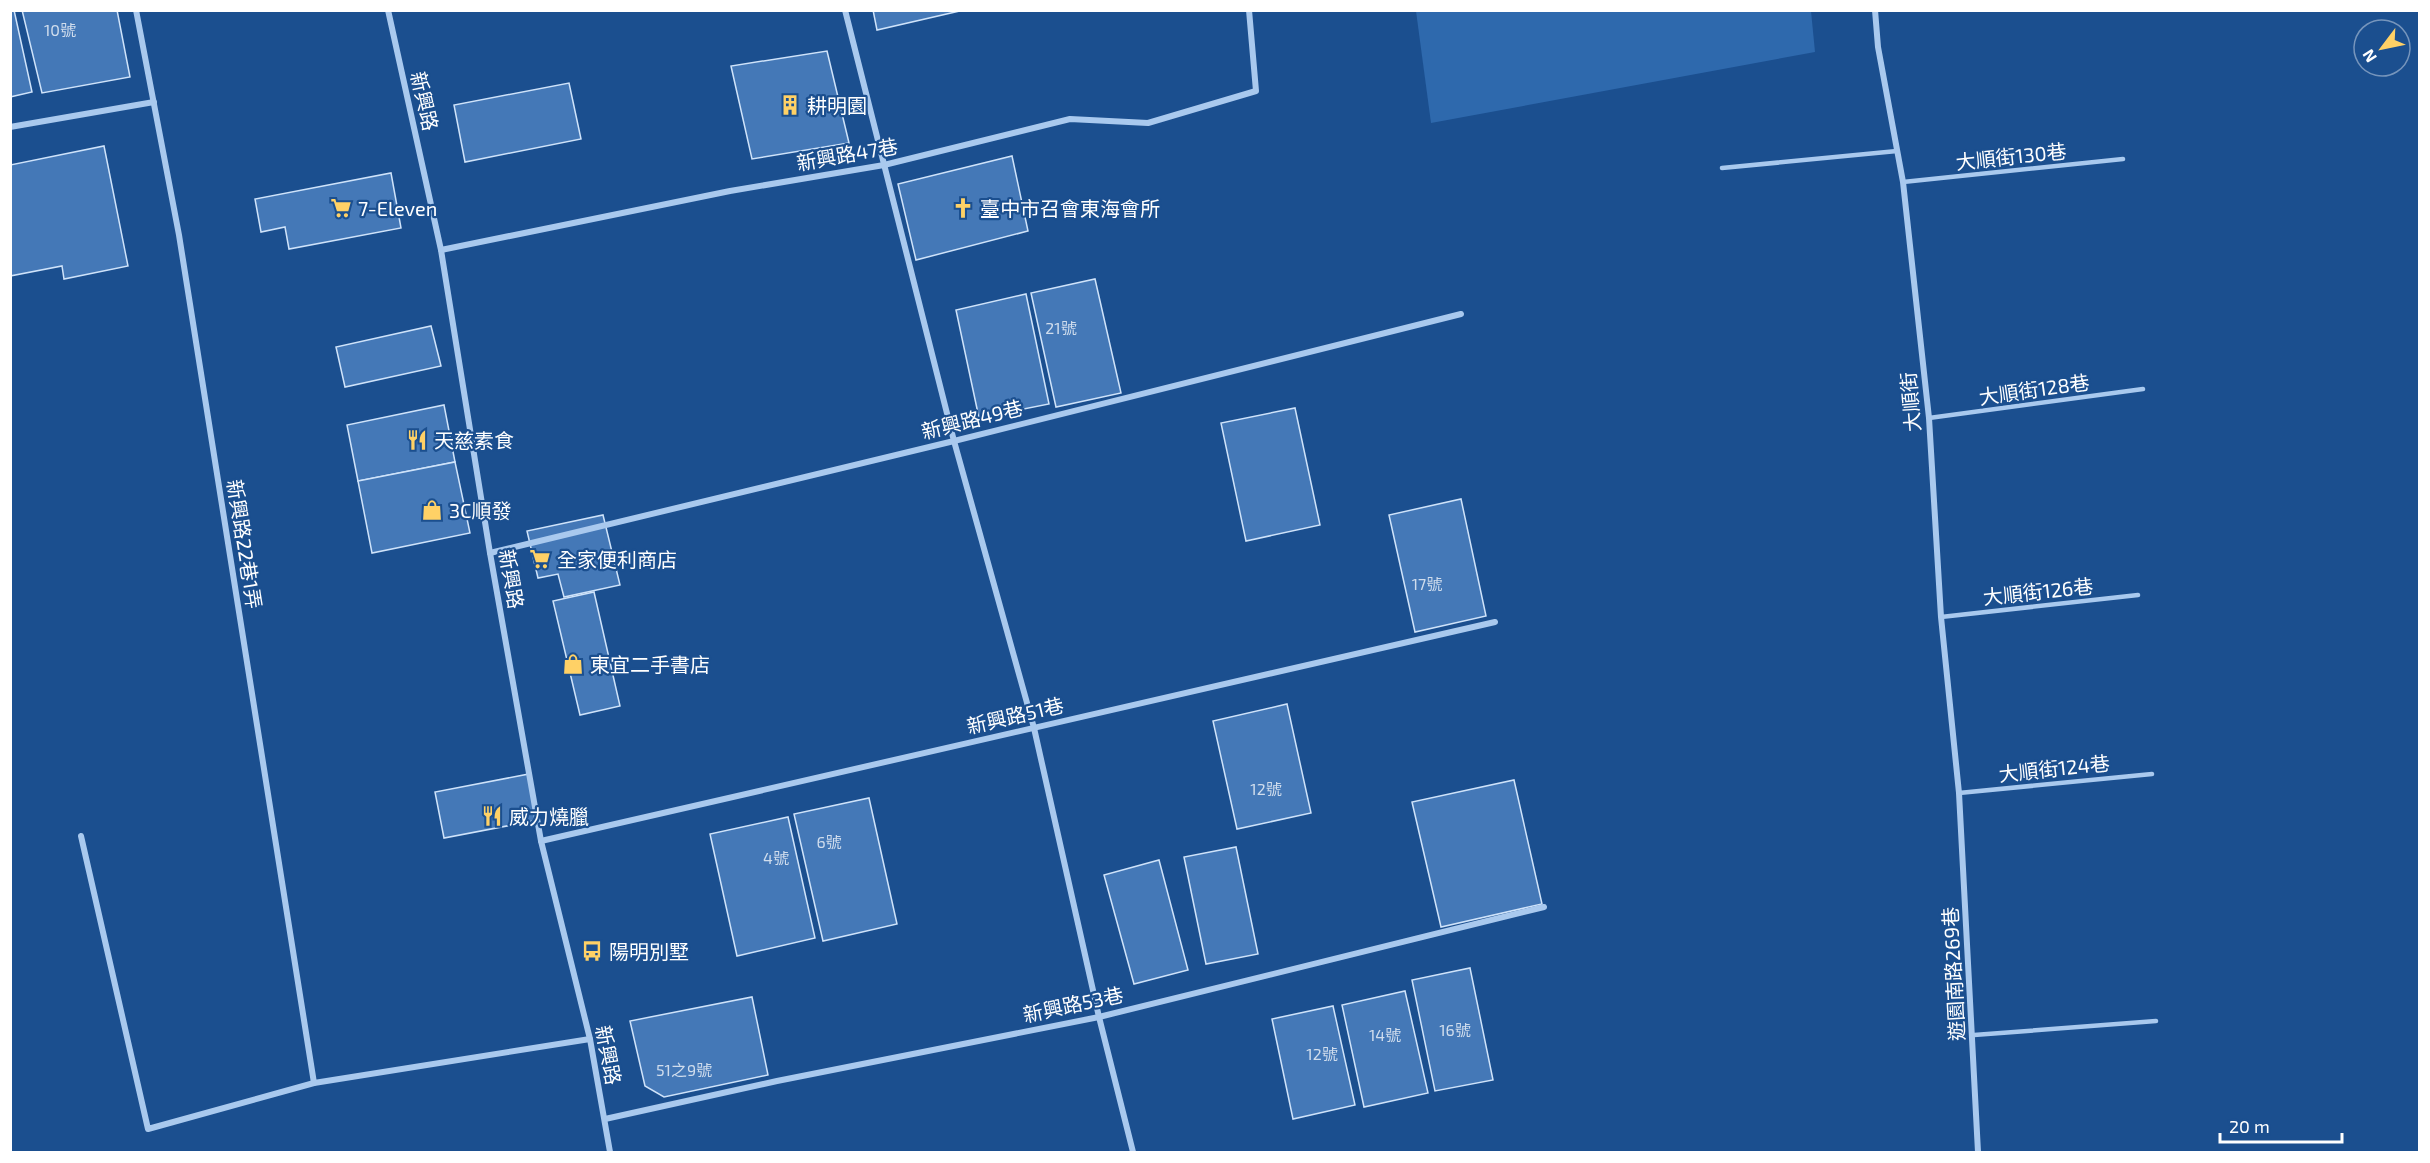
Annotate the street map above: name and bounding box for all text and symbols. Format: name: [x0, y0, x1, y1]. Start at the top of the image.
north arrow: [2352, 18, 2412, 78]
house number: 10號: [44, 20, 76, 39]
text: N: [2358, 46, 2380, 66]
street label: 新興路: [407, 69, 443, 133]
building icon: 耕明園: [778, 93, 802, 117]
place label: 耕明園: [807, 93, 867, 117]
street label: 新興路47巷: [794, 133, 900, 175]
street label: 大順街130巷: [1954, 138, 2068, 174]
supermarket icon: 7-Eleven: [329, 196, 353, 220]
place label: 7-Eleven: [358, 196, 437, 220]
church icon: 臺中市召會東海會所: [951, 196, 975, 220]
place label: 臺中市召會東海會所: [980, 196, 1160, 220]
house number: 21號: [1045, 318, 1077, 337]
street label: 大順街128巷: [1977, 369, 2091, 409]
street label: 大順街: [1895, 371, 1925, 433]
street label: 新興路49巷: [919, 395, 1025, 443]
restaurant icon: 天慈素食: [405, 428, 429, 452]
place label: 天慈素食: [434, 428, 514, 452]
street label: 新興路22巷1弄: [223, 478, 267, 610]
shop icon: 3C順發: [420, 498, 444, 522]
place label: 3C順發: [449, 498, 512, 522]
street label: 新興路: [495, 547, 529, 611]
supermarket icon: 全家便利商店: [528, 547, 552, 571]
place label: 全家便利商店: [557, 547, 677, 571]
street label: 大順街126巷: [1982, 573, 2094, 609]
house number: 17號: [1412, 574, 1442, 593]
shop icon: 東宜二手書店: [561, 652, 585, 676]
place label: 東宜二手書店: [590, 652, 710, 676]
street label: 新興路51巷: [964, 692, 1066, 738]
street label: 大順街124巷: [1997, 750, 2111, 786]
house number: 12號: [1250, 779, 1282, 798]
restaurant icon: 威力燒臘: [480, 804, 504, 828]
place label: 威力燒臘: [509, 804, 589, 828]
house number: 6號: [816, 832, 842, 851]
house number: 4號: [763, 848, 789, 867]
street label: 遊園南路269巷: [1938, 906, 1968, 1042]
bus stop icon: 陽明別墅: [580, 939, 604, 963]
place label: 陽明別墅: [609, 939, 689, 963]
street label: 新興路53巷: [1021, 982, 1125, 1026]
house number: 16號: [1439, 1020, 1471, 1039]
street label: 新興路: [591, 1023, 627, 1087]
house number: 14號: [1369, 1025, 1401, 1044]
house number: 12號: [1306, 1044, 1338, 1063]
house number: 51之9號: [656, 1060, 712, 1079]
scale bar: [2220, 1106, 2342, 1144]
text: 20 m: [2229, 1115, 2270, 1137]

